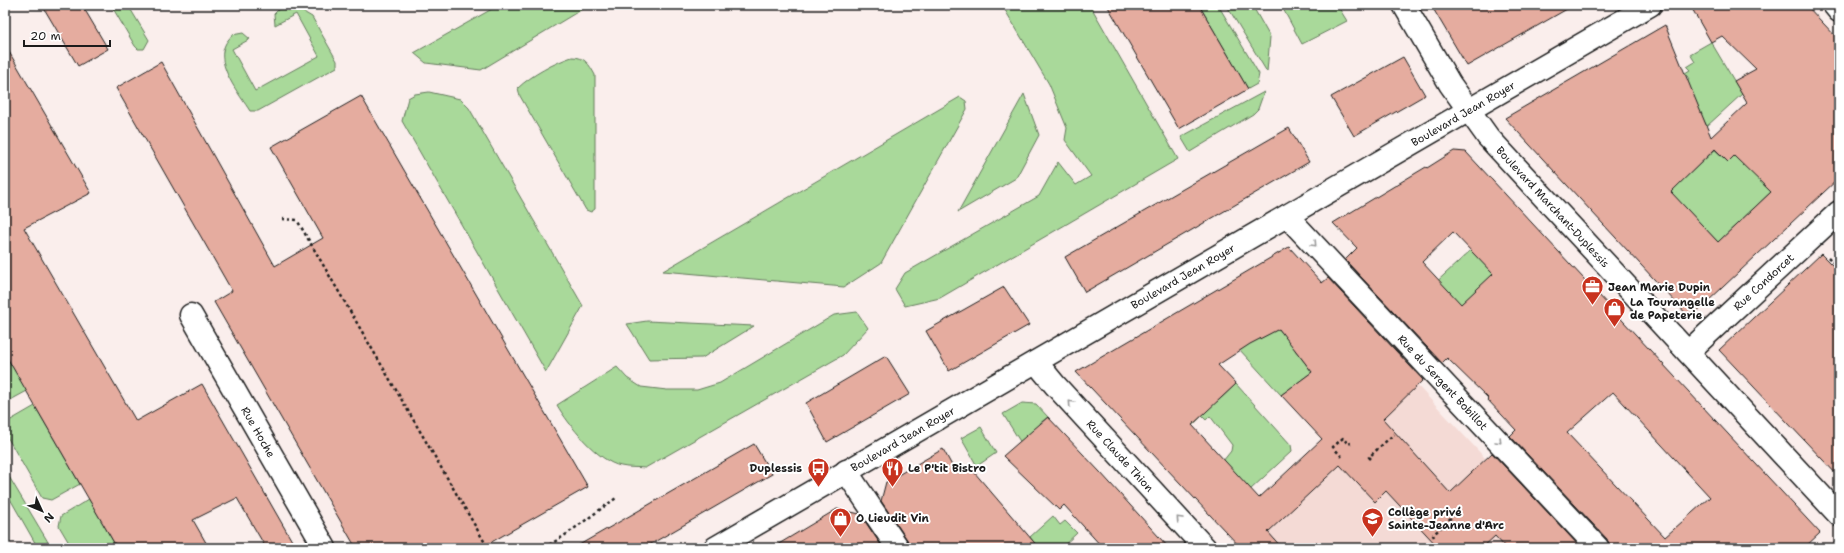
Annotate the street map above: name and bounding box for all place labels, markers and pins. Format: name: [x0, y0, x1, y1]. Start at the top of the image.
office icon: Jean Marie Dupin: [1580, 274, 1606, 307]
place label: Jean Marie Dupin: [1608, 280, 1711, 295]
shop icon: La Tourangelle de Papeterie: [1601, 295, 1627, 328]
place label: La Tourangelle de Papeterie: [1630, 295, 1715, 323]
bus stop icon: Duplessis: [805, 455, 831, 488]
restaurant icon: Le P'tit Bistro: [879, 455, 905, 488]
place label: Duplessis: [750, 461, 802, 476]
place label: Le P'tit Bistro: [908, 461, 986, 476]
shop icon: O Lieudit Vin: [828, 505, 854, 538]
school or university icon: Collège privé Sainte-Jeanne d'Arc: [1360, 505, 1386, 538]
place label: Collège privé Sainte-Jeanne d'Arc: [1388, 505, 1504, 533]
place label: O Lieudit Vin: [856, 511, 929, 526]

